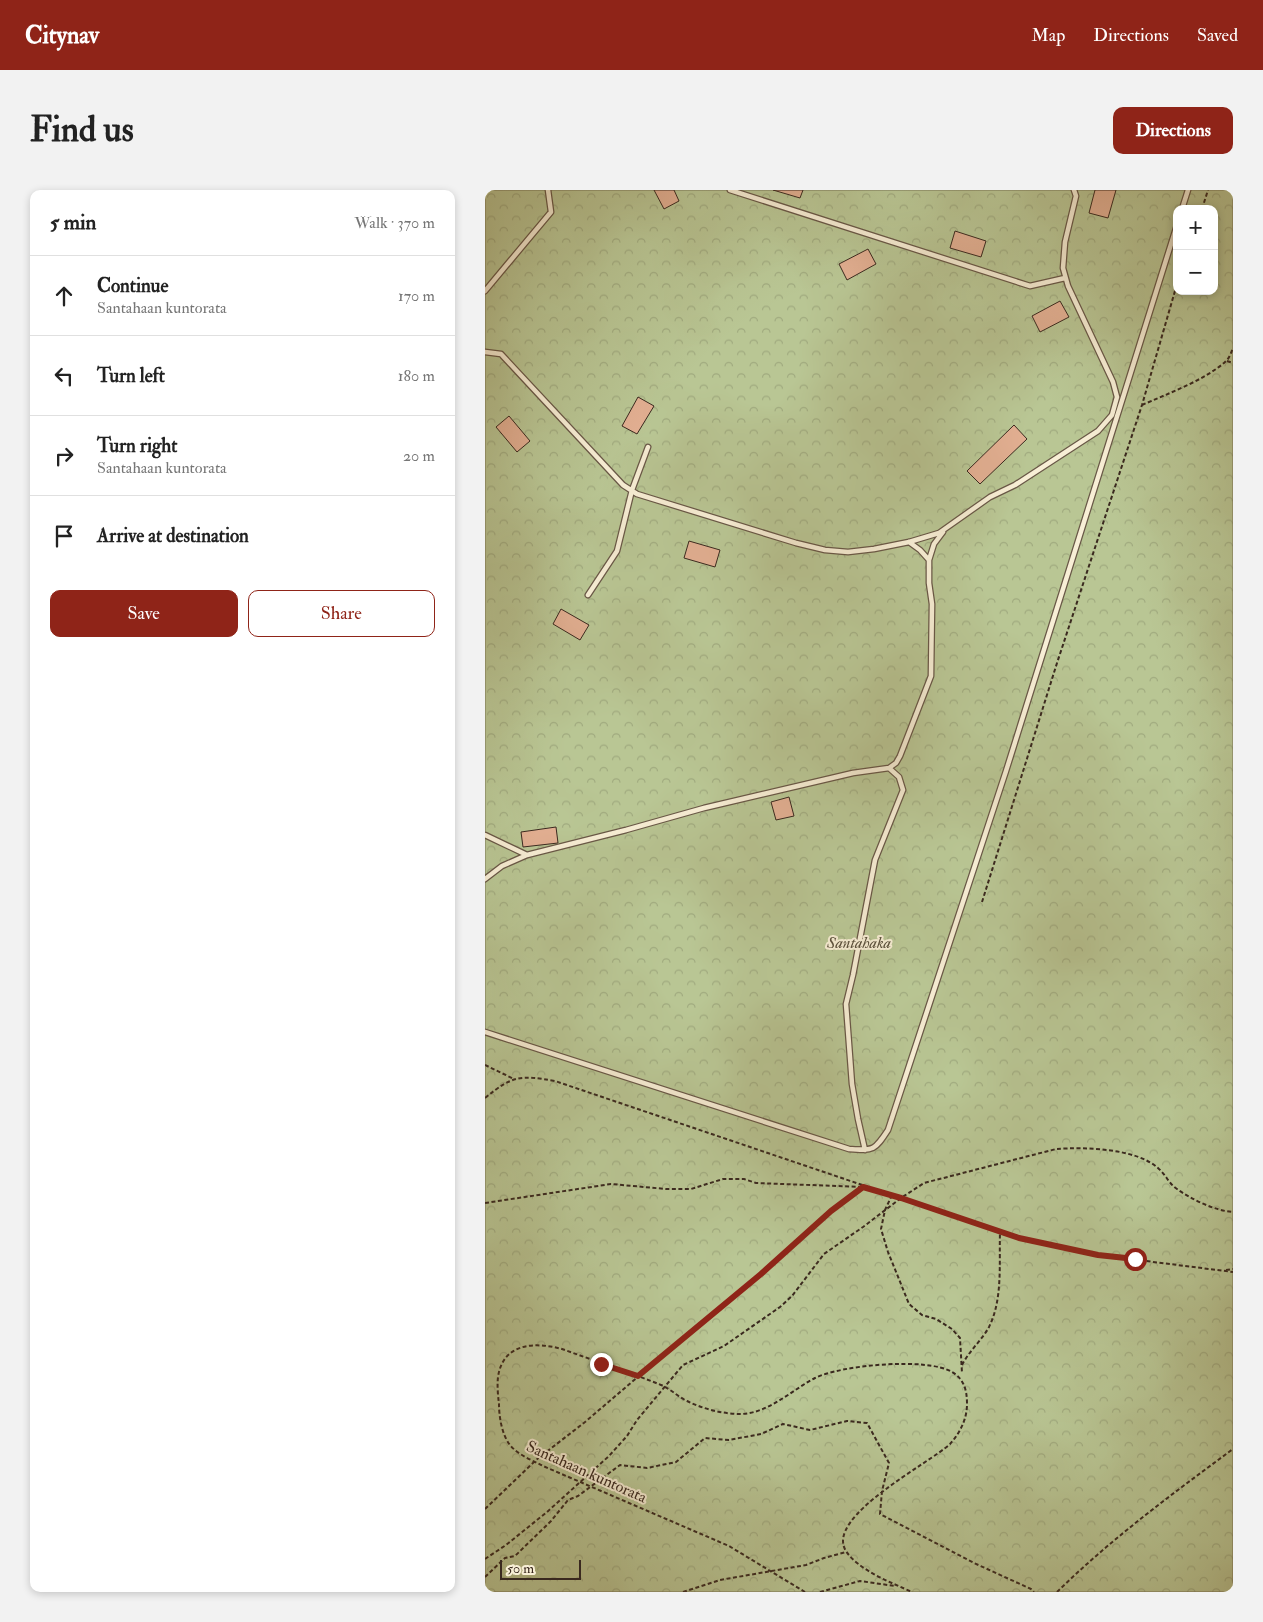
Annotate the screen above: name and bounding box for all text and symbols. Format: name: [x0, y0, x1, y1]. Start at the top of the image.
text: Citynav: [25, 20, 99, 51]
text: Map: [1032, 24, 1065, 47]
text: Directions: [1093, 24, 1169, 47]
text: Saved: [1197, 24, 1238, 47]
button: Directions: [1113, 107, 1233, 154]
text: Find us: [30, 108, 134, 152]
map controls: [1173, 205, 1218, 295]
button: +: [1173, 205, 1218, 250]
text: 5 min: [50, 209, 96, 236]
text: Walk · 370 m: [354, 213, 435, 233]
button: −: [1173, 250, 1218, 295]
text: Continue: [97, 274, 168, 298]
icon: ahead: [50, 282, 78, 310]
text: 170 m: [398, 286, 435, 306]
text: Santahaan kuntorata: [97, 298, 227, 318]
icon: left: [50, 362, 78, 390]
text: Turn left: [97, 364, 165, 388]
text: 180 m: [398, 366, 435, 386]
text: Turn right: [97, 434, 177, 458]
icon: right: [50, 442, 78, 470]
text: 20 m: [403, 446, 435, 466]
text: Santahaan kuntorata: [97, 458, 227, 478]
icon: arrive: [50, 522, 78, 550]
text: Arrive at destination: [97, 524, 249, 548]
button: Save: [50, 590, 238, 637]
button: Share: [248, 590, 435, 637]
park label: Santahaka: [826, 933, 891, 953]
route start: [1124, 1248, 1147, 1271]
route end: [590, 1353, 613, 1376]
street label: Santahaan kuntorata: [523, 1436, 650, 1508]
scale bar: [500, 1557, 581, 1580]
text: 50 m: [507, 1560, 534, 1577]

